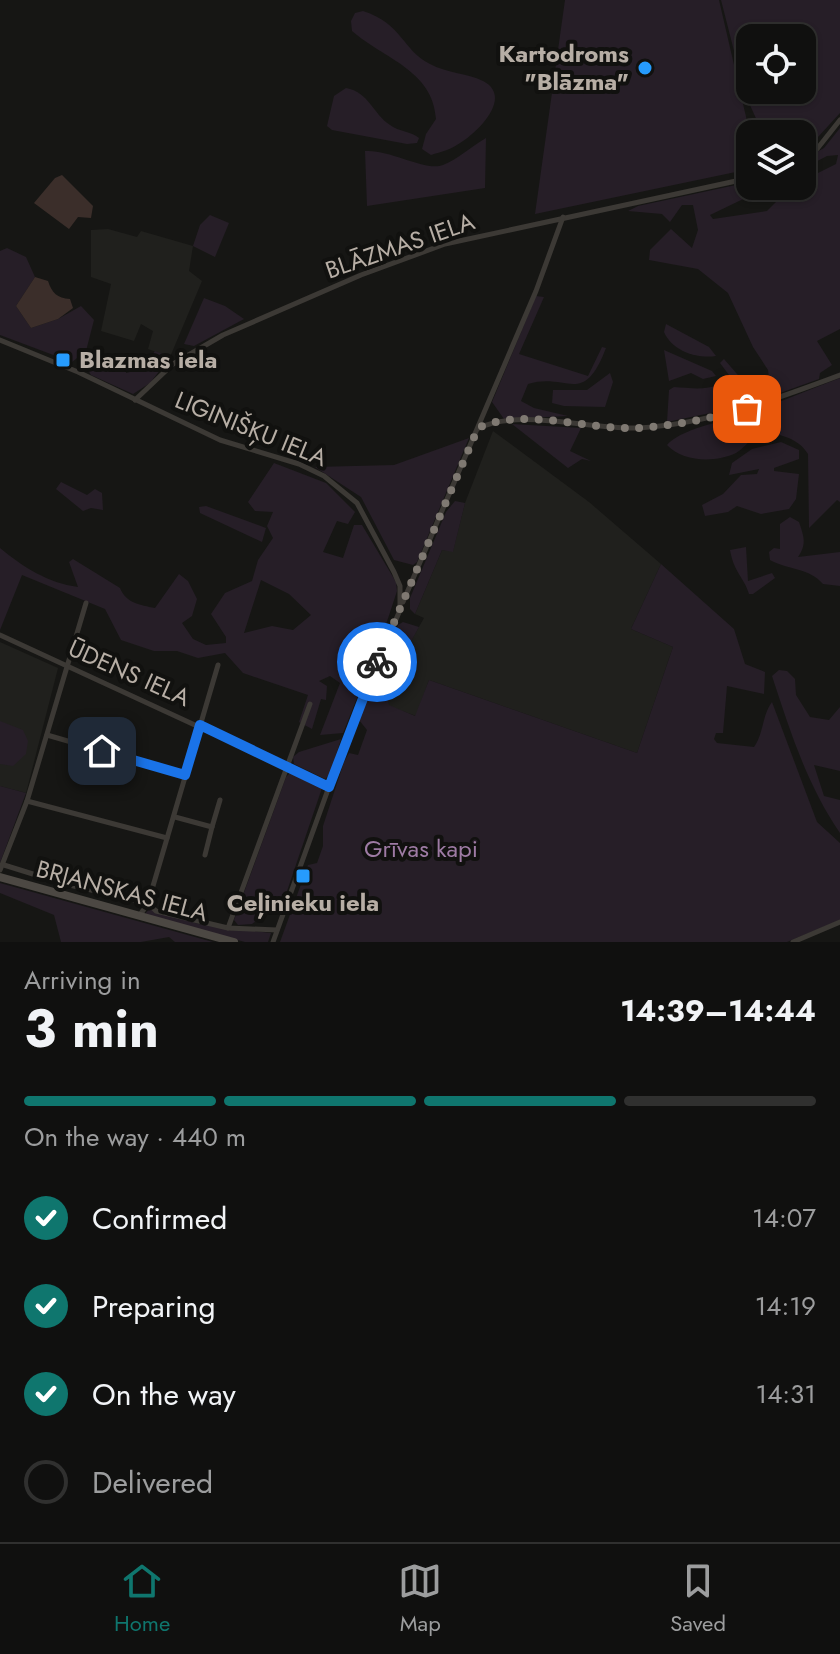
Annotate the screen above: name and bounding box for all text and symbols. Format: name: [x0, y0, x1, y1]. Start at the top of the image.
map controls: [736, 24, 816, 200]
button: locate: [736, 24, 816, 104]
place label: Kartodroms "Blāzma": [499, 36, 629, 99]
marker: Kartodroms "Blāzma": [636, 59, 654, 77]
button: layers: [736, 120, 816, 200]
street label: BLĀZMAS IELA: [320, 204, 479, 287]
place label: Blazmas iela: [79, 342, 217, 377]
marker: Blazmas iela: [54, 351, 72, 369]
pin: [713, 375, 781, 443]
street label: LIGINIŠĶU IELA: [170, 382, 333, 475]
icon: bag: [725, 387, 769, 431]
courier: [337, 622, 417, 702]
street label: ŪDENS IELA: [63, 630, 196, 715]
icon: bike: [355, 640, 399, 684]
pin: [68, 717, 136, 785]
icon: home: [80, 729, 124, 773]
park label: Grīvas kapi: [364, 831, 478, 866]
street label: BRJANSKAS IELA: [32, 851, 212, 930]
marker: Ceļinieku iela: [294, 867, 312, 885]
place label: Ceļinieku iela: [227, 885, 379, 920]
text: Arriving in: [24, 961, 141, 999]
text: 14:39–14:44: [620, 989, 816, 1032]
text: 3 min: [24, 991, 159, 1067]
text: On the way · 440 m: [24, 1118, 246, 1156]
icon: check: [24, 1196, 68, 1240]
text: Confirmed: [92, 1197, 227, 1240]
text: 14:07: [752, 1199, 816, 1237]
icon: check: [24, 1284, 68, 1328]
text: Preparing: [92, 1285, 216, 1328]
text: 14:19: [755, 1287, 816, 1325]
icon: check: [24, 1372, 68, 1416]
text: On the way: [92, 1373, 236, 1416]
text: 14:31: [755, 1375, 816, 1413]
text: Delivered: [92, 1461, 213, 1504]
tab: Home: [114, 1559, 170, 1639]
tab: Map: [398, 1559, 442, 1639]
tab: Saved: [670, 1559, 726, 1639]

